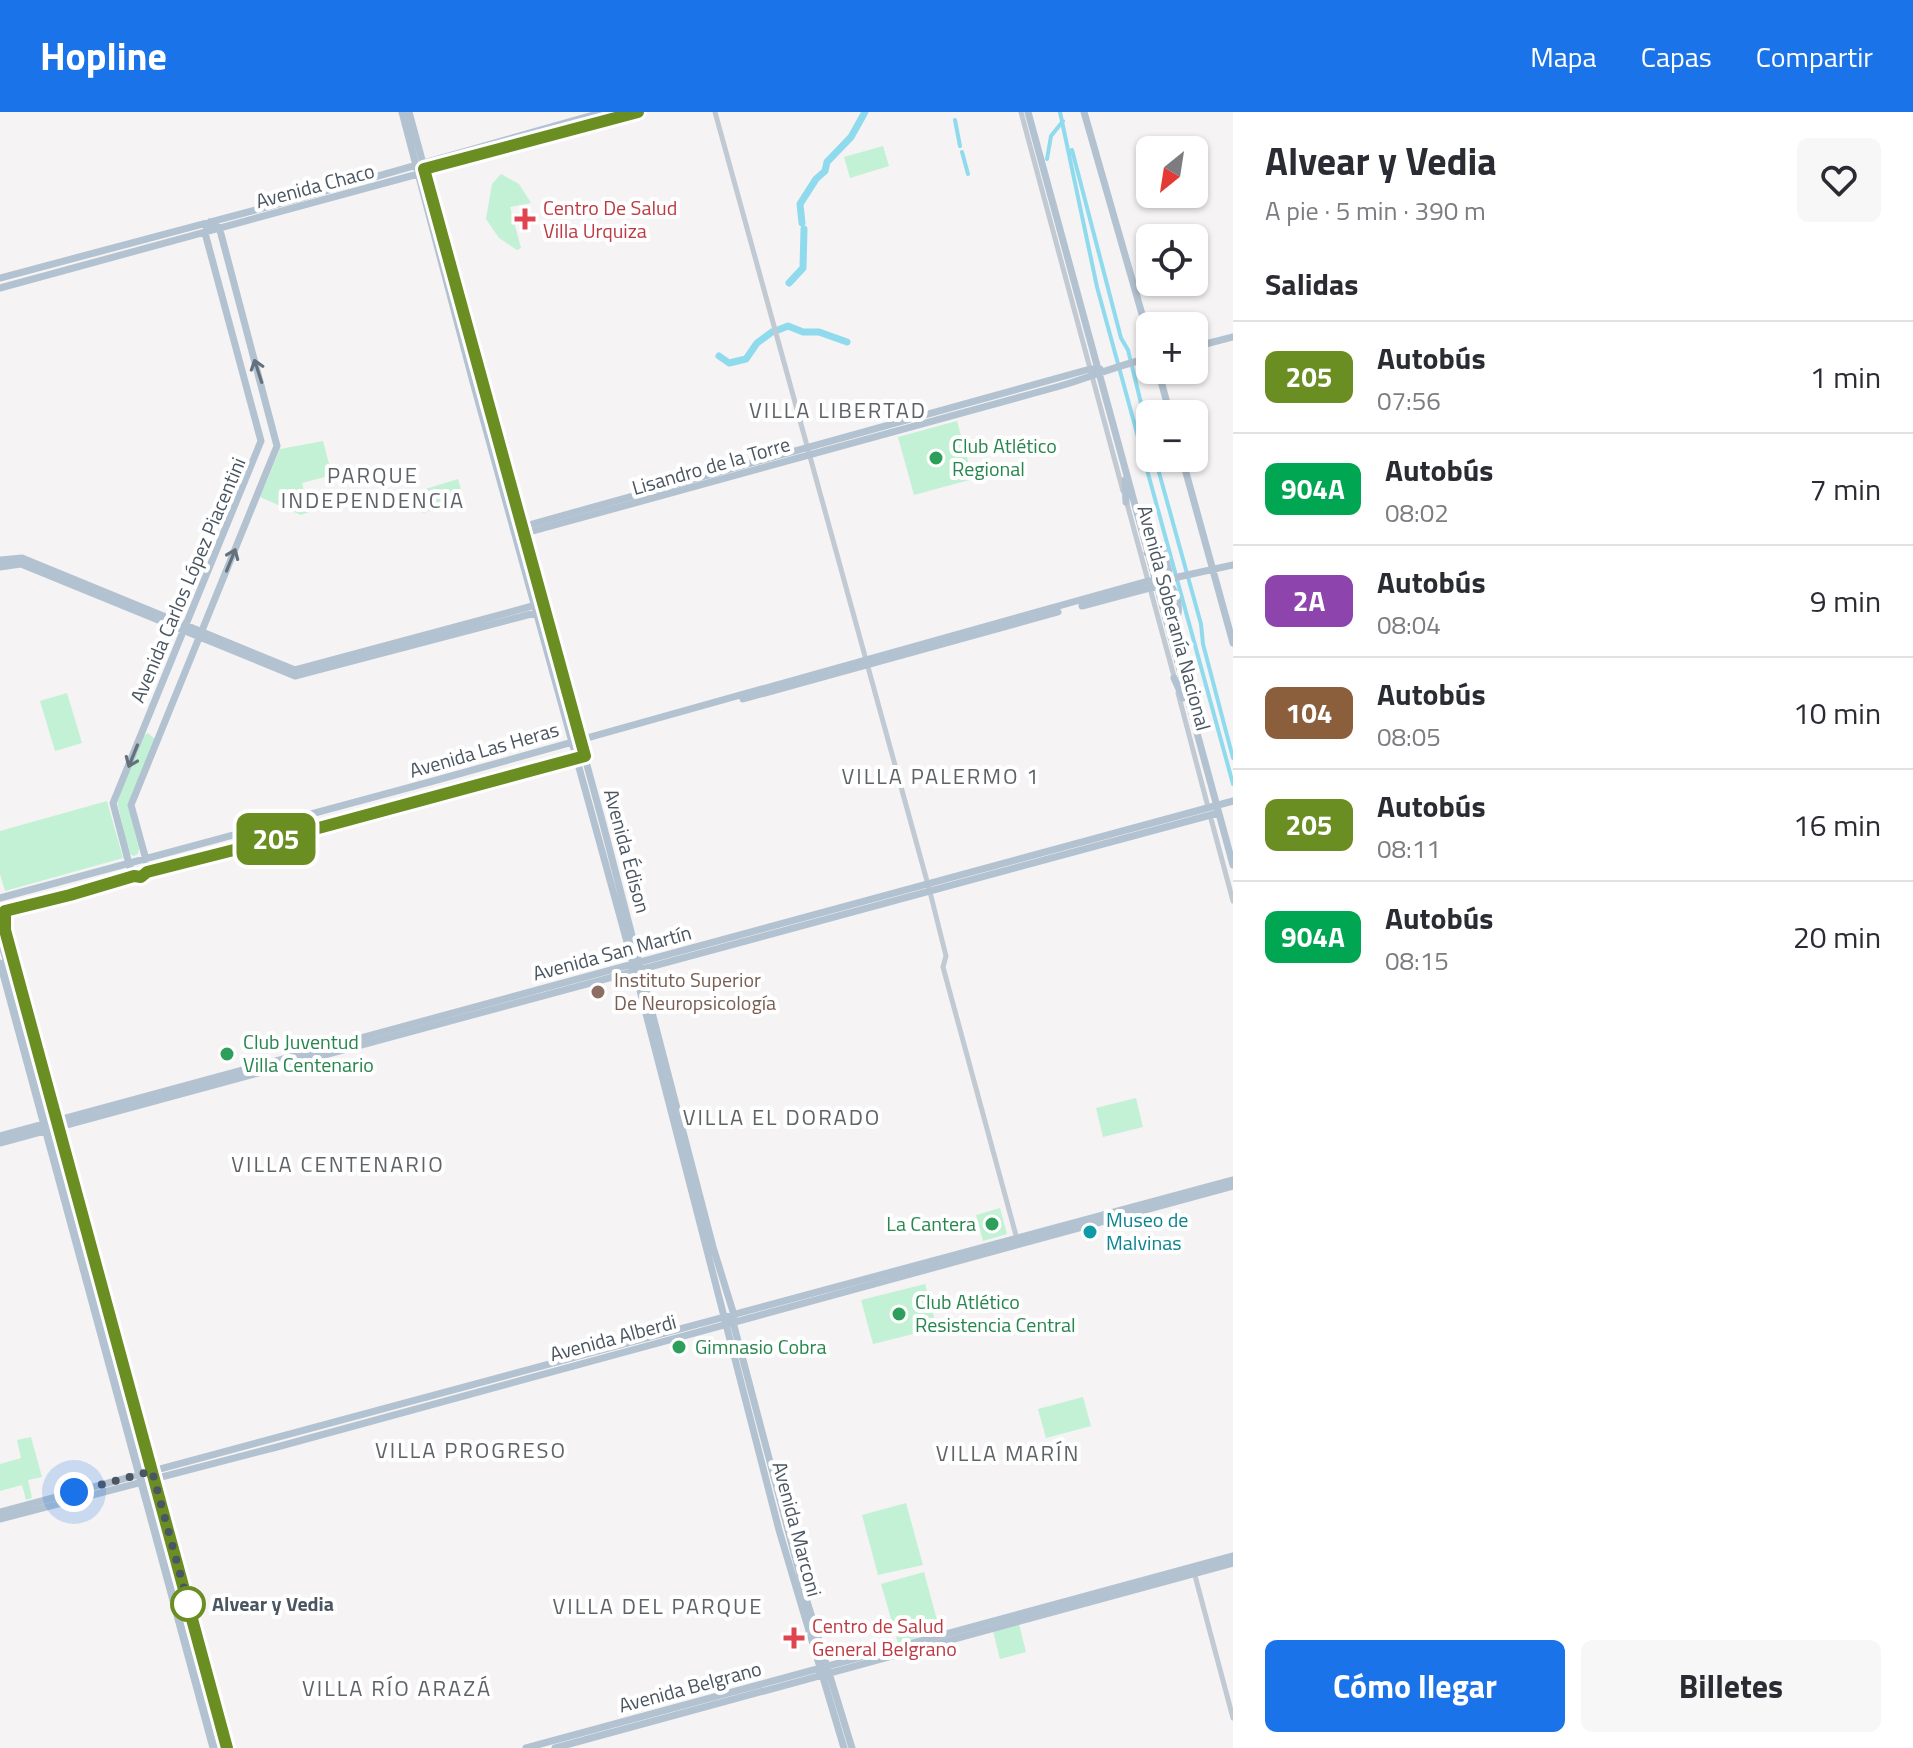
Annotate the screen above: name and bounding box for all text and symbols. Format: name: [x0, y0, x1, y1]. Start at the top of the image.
text: Hopline: [40, 27, 167, 85]
text: Mapa: [1530, 35, 1597, 78]
text: Capas: [1641, 35, 1712, 78]
text: Compartir: [1756, 35, 1873, 78]
text: Alvear y Vedia: [1265, 132, 1497, 190]
north arrow: [1136, 136, 1208, 208]
map controls: [1136, 136, 1208, 472]
button: heart: [1797, 138, 1881, 222]
street label: Avenida Chaco: [252, 155, 378, 216]
text: A pie · 5 min · 390 m: [1265, 191, 1486, 230]
place label: Centro De Salud Villa Urquiza: [543, 192, 677, 246]
marker: Centro De Salud Villa Urquiza: [514, 208, 536, 230]
button: locate: [1136, 224, 1208, 296]
text: Salidas: [1265, 261, 1358, 307]
button: +: [1136, 312, 1208, 384]
text: Autobús: [1377, 335, 1486, 381]
text: 1 min: [1810, 354, 1881, 400]
text: 205: [1285, 355, 1333, 398]
one-way arrow: [250, 358, 265, 384]
text: 07:56: [1377, 381, 1441, 420]
district label: VILLA LIBERTAD: [749, 393, 927, 427]
button: −: [1136, 400, 1208, 472]
street label: Lisandro de la Torre: [628, 428, 794, 503]
place label: Club Atlético Regional: [952, 430, 1057, 484]
text: Autobús: [1385, 447, 1494, 493]
marker: Club Atlético Regional: [927, 449, 945, 467]
street label: Avenida Carlos López Piacentini: [122, 452, 253, 707]
district label: PARQUE INDEPENDENCIA: [281, 458, 465, 517]
text: 7 min: [1810, 466, 1881, 512]
text: 904A: [1281, 467, 1345, 510]
text: 08:02: [1385, 493, 1449, 532]
street label: Avenida Soberanía Nacional: [1129, 502, 1220, 734]
one-way arrow: [225, 548, 239, 573]
text: Autobús: [1377, 559, 1486, 605]
text: 9 min: [1810, 578, 1881, 624]
text: 2A: [1293, 579, 1325, 622]
text: 08:04: [1377, 605, 1441, 644]
text: Autobús: [1377, 671, 1486, 717]
text: 10 min: [1793, 690, 1881, 736]
text: 104: [1285, 691, 1333, 734]
street label: Avenida Las Heras: [405, 713, 562, 786]
text: 08:05: [1377, 717, 1441, 756]
one-way arrow: [124, 743, 139, 768]
district label: VILLA PALERMO 1: [841, 759, 1041, 793]
text: Autobús: [1377, 783, 1486, 829]
street label: Avenida Édison: [596, 785, 659, 917]
text: 16 min: [1793, 802, 1881, 848]
text: 205: [1285, 803, 1333, 846]
line badge: 205: [230, 813, 322, 865]
text: 205: [252, 817, 300, 860]
text: 08:11: [1377, 829, 1441, 868]
text: Autobús: [1385, 895, 1494, 941]
text: 20 min: [1793, 914, 1881, 960]
text: 904A: [1281, 915, 1345, 958]
street label: Avenida San Martín: [529, 916, 695, 989]
text: 08:15: [1385, 941, 1449, 980]
place label: Instituto Superior De Neuropsicología: [614, 964, 776, 1018]
marker: Instituto Superior De Neuropsicología: [589, 983, 607, 1001]
place label: Club Juventud Villa Centenario: [243, 1026, 374, 1080]
marker: Club Juventud Villa Centenario: [218, 1045, 236, 1063]
district label: VILLA EL DORADO: [683, 1100, 881, 1134]
district label: VILLA CENTENARIO: [231, 1147, 445, 1181]
place label: Museo de Malvinas: [1106, 1204, 1188, 1258]
place label: La Cantera: [886, 1208, 976, 1239]
marker: La Cantera: [983, 1215, 1001, 1233]
marker: Museo de Malvinas: [1081, 1223, 1099, 1241]
place label: Club Atlético Resistencia Central: [915, 1286, 1076, 1340]
marker: Club Atlético Resistencia Central: [890, 1305, 908, 1323]
street label: Avenida Alberdi: [546, 1306, 680, 1369]
place label: Gimnasio Cobra: [695, 1331, 827, 1362]
marker: Gimnasio Cobra: [670, 1338, 688, 1356]
district label: VILLA PROGRESO: [375, 1433, 567, 1467]
district label: VILLA MARÍN: [936, 1436, 1080, 1470]
street label: Avenida Marconi: [765, 1458, 830, 1600]
your location: [54, 1472, 94, 1512]
marker: Alvear y Vedia: [171, 1587, 205, 1621]
place label: Alvear y Vedia: [212, 1588, 334, 1619]
district label: VILLA DEL PARQUE: [553, 1589, 763, 1623]
place label: Centro de Salud General Belgrano: [812, 1610, 957, 1664]
marker: Centro de Salud General Belgrano: [783, 1627, 805, 1649]
button: Cómo llegar: [1265, 1640, 1565, 1732]
button: Billetes: [1581, 1640, 1881, 1732]
street label: Avenida Belgrano: [615, 1653, 765, 1720]
district label: VILLA RÍO ARAZÁ: [302, 1671, 492, 1705]

